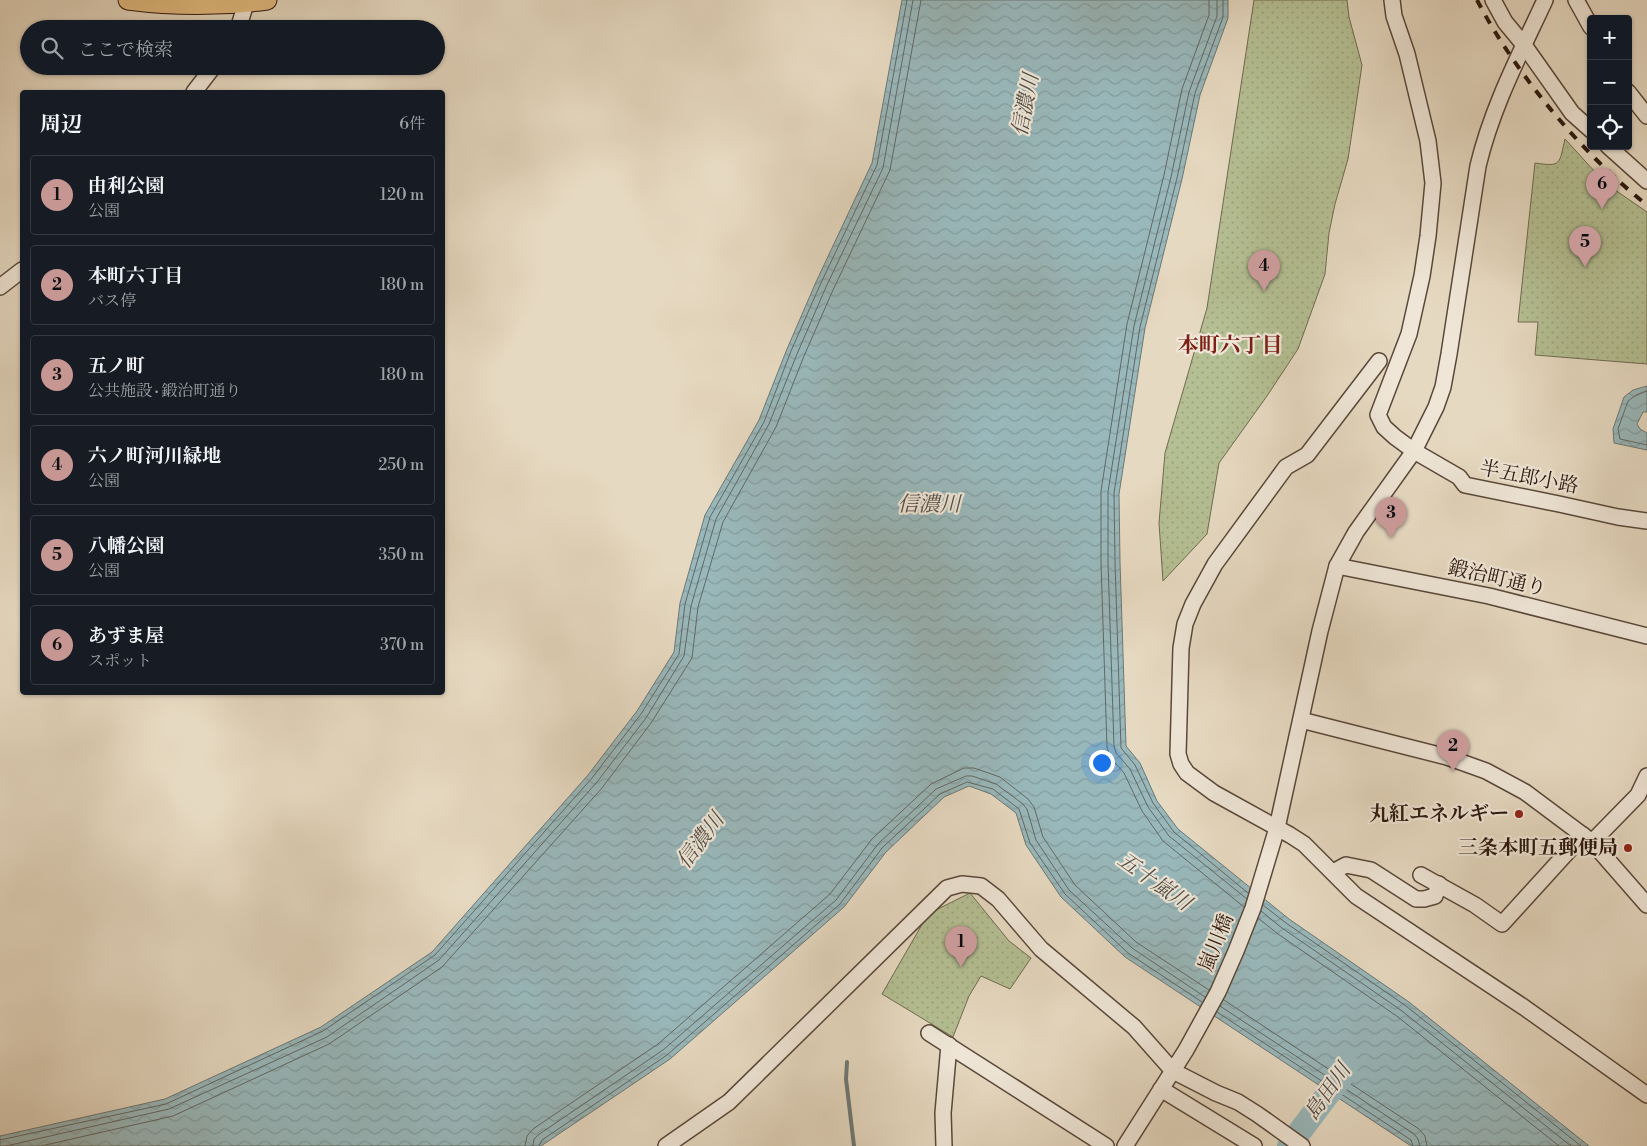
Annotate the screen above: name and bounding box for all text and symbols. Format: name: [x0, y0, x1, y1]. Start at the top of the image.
map controls: [1587, 15, 1632, 150]
button: +: [1587, 15, 1632, 60]
search box: [20, 20, 445, 75]
icon: search: [38, 34, 66, 62]
text: ここで検索: [78, 38, 173, 62]
button: −: [1587, 60, 1632, 105]
water label: 信濃川: [1007, 70, 1045, 138]
button: locate: [1587, 105, 1632, 150]
text: 周辺: [40, 112, 82, 138]
text: 6件: [399, 114, 425, 134]
pin: 6: [1586, 168, 1618, 209]
text: 由利公園: [88, 174, 164, 198]
text: 1: [53, 185, 61, 205]
text: 120 m: [380, 185, 424, 205]
text: 公園: [88, 201, 120, 221]
pin: 5: [1569, 226, 1601, 267]
pin: 4: [1248, 250, 1280, 291]
text: 本町六丁目: [88, 264, 183, 288]
text: 2: [52, 275, 62, 295]
text: 180 m: [380, 275, 424, 295]
text: バス停: [88, 291, 136, 311]
district label: 本町六丁目: [1178, 333, 1283, 359]
text: 五ノ町: [88, 354, 145, 378]
text: 3: [52, 365, 62, 385]
text: 180 m: [380, 365, 424, 385]
text: 公共施設 · 鍛治町通り: [88, 381, 241, 401]
text: 六ノ町河川緑地: [88, 444, 221, 468]
text: 4: [52, 455, 62, 475]
text: 250 m: [378, 455, 424, 475]
street label: 半五郎小路: [1478, 456, 1580, 500]
text: 公園: [88, 471, 120, 491]
water label: 信濃川: [898, 492, 962, 518]
pin: 3: [1375, 497, 1407, 538]
text: 八幡公園: [88, 534, 164, 558]
text: 5: [52, 545, 62, 565]
text: 350 m: [378, 545, 424, 565]
street label: 鍛治町通り: [1445, 556, 1549, 602]
text: 公園: [88, 561, 120, 581]
text: あずま屋: [88, 624, 164, 648]
text: 6: [52, 635, 62, 655]
text: 370 m: [380, 635, 424, 655]
text: スポット: [88, 651, 152, 671]
pin: 2: [1437, 730, 1469, 771]
your location: [1089, 750, 1115, 776]
place label: 丸紅エネルギー: [1369, 802, 1509, 827]
water label: 信濃川: [672, 806, 732, 874]
marker: 丸紅エネルギー: [1513, 808, 1525, 820]
place label: 三条本町五郵便局: [1458, 836, 1618, 861]
marker: 三条本町五郵便局: [1622, 842, 1634, 854]
water label: 五十嵐川: [1112, 847, 1197, 918]
street label: 嵐川橋: [1194, 911, 1240, 975]
pin: 1: [945, 926, 977, 967]
water label: 島田川: [1299, 1057, 1358, 1125]

